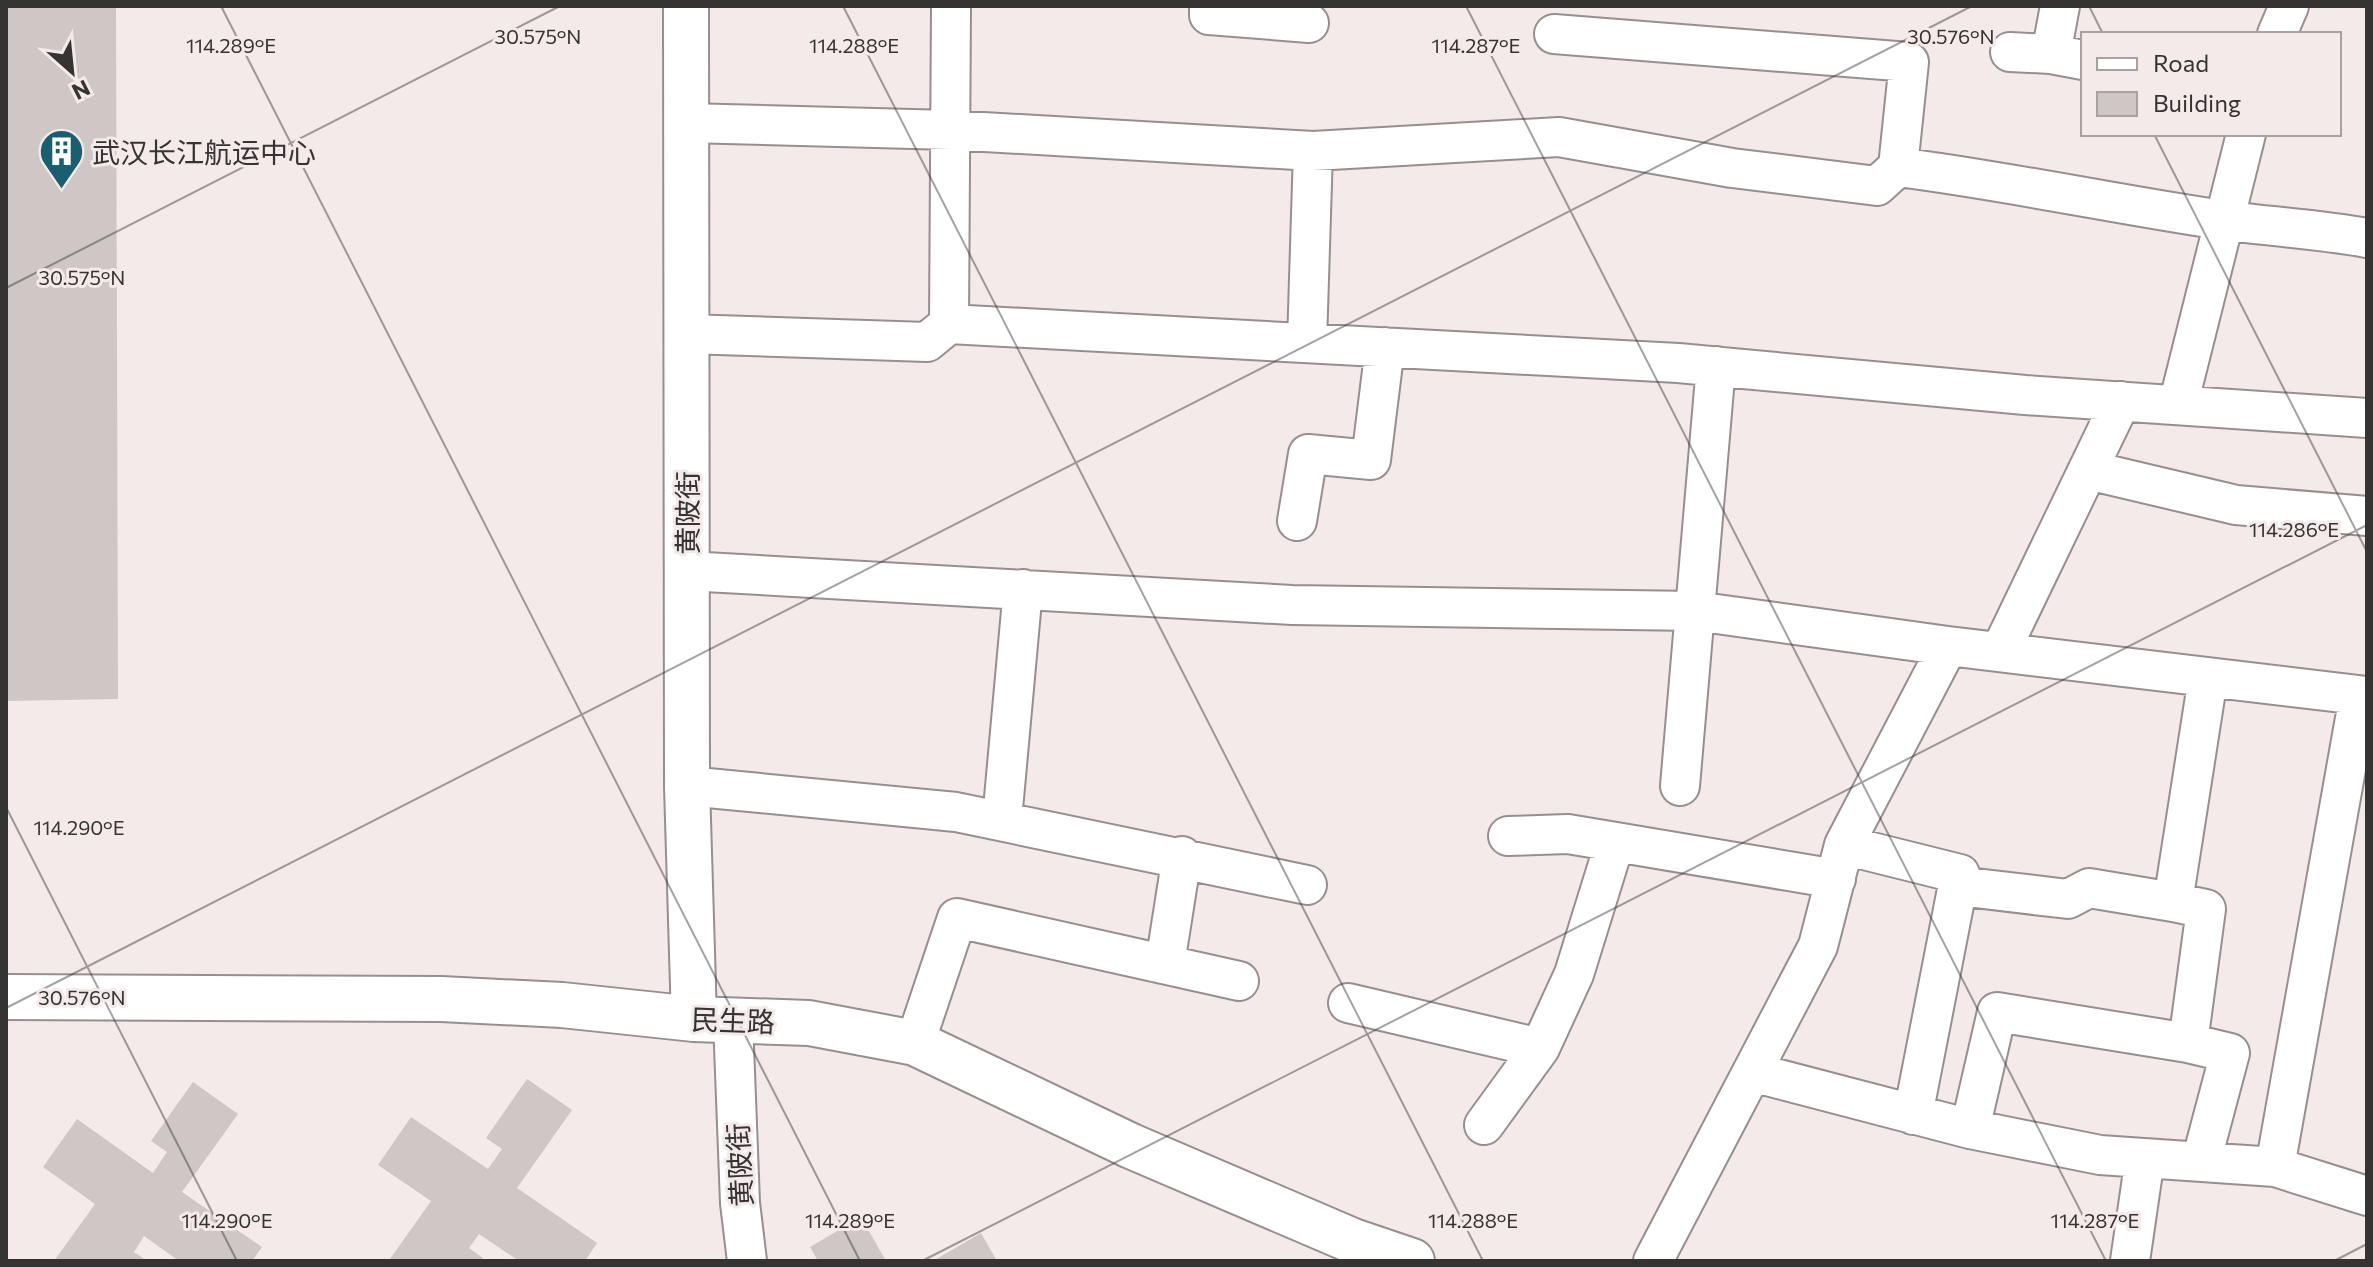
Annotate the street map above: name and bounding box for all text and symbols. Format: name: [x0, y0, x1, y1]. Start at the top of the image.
text: 30.575°N: [495, 24, 581, 48]
text: 30.576°N: [1907, 24, 1995, 48]
north arrow: [32, 32, 112, 112]
legend: [2081, 32, 2341, 136]
text: 114.289°E: [186, 33, 276, 57]
text: 114.288°E: [809, 33, 899, 57]
text: 114.287°E: [1432, 33, 1520, 57]
text: Road: [2153, 48, 2209, 77]
text: N: [68, 74, 95, 106]
text: Building: [2153, 88, 2241, 117]
building icon: 武汉长江航运中心: [37, 128, 85, 191]
place label: 武汉长江航运中心: [92, 135, 316, 169]
text: 30.575°N: [39, 265, 125, 289]
street label: 黄陂街: [670, 471, 704, 555]
text: 114.286°E: [2249, 517, 2339, 541]
text: 114.290°E: [33, 815, 125, 839]
text: 30.576°N: [38, 985, 126, 1009]
street label: 民生路: [690, 1002, 776, 1038]
street label: 黄陂街: [720, 1122, 758, 1208]
text: 114.290°E: [181, 1208, 273, 1232]
text: 114.289°E: [805, 1208, 895, 1232]
text: 114.288°E: [1428, 1208, 1518, 1232]
text: 114.287°E: [2051, 1208, 2139, 1232]

